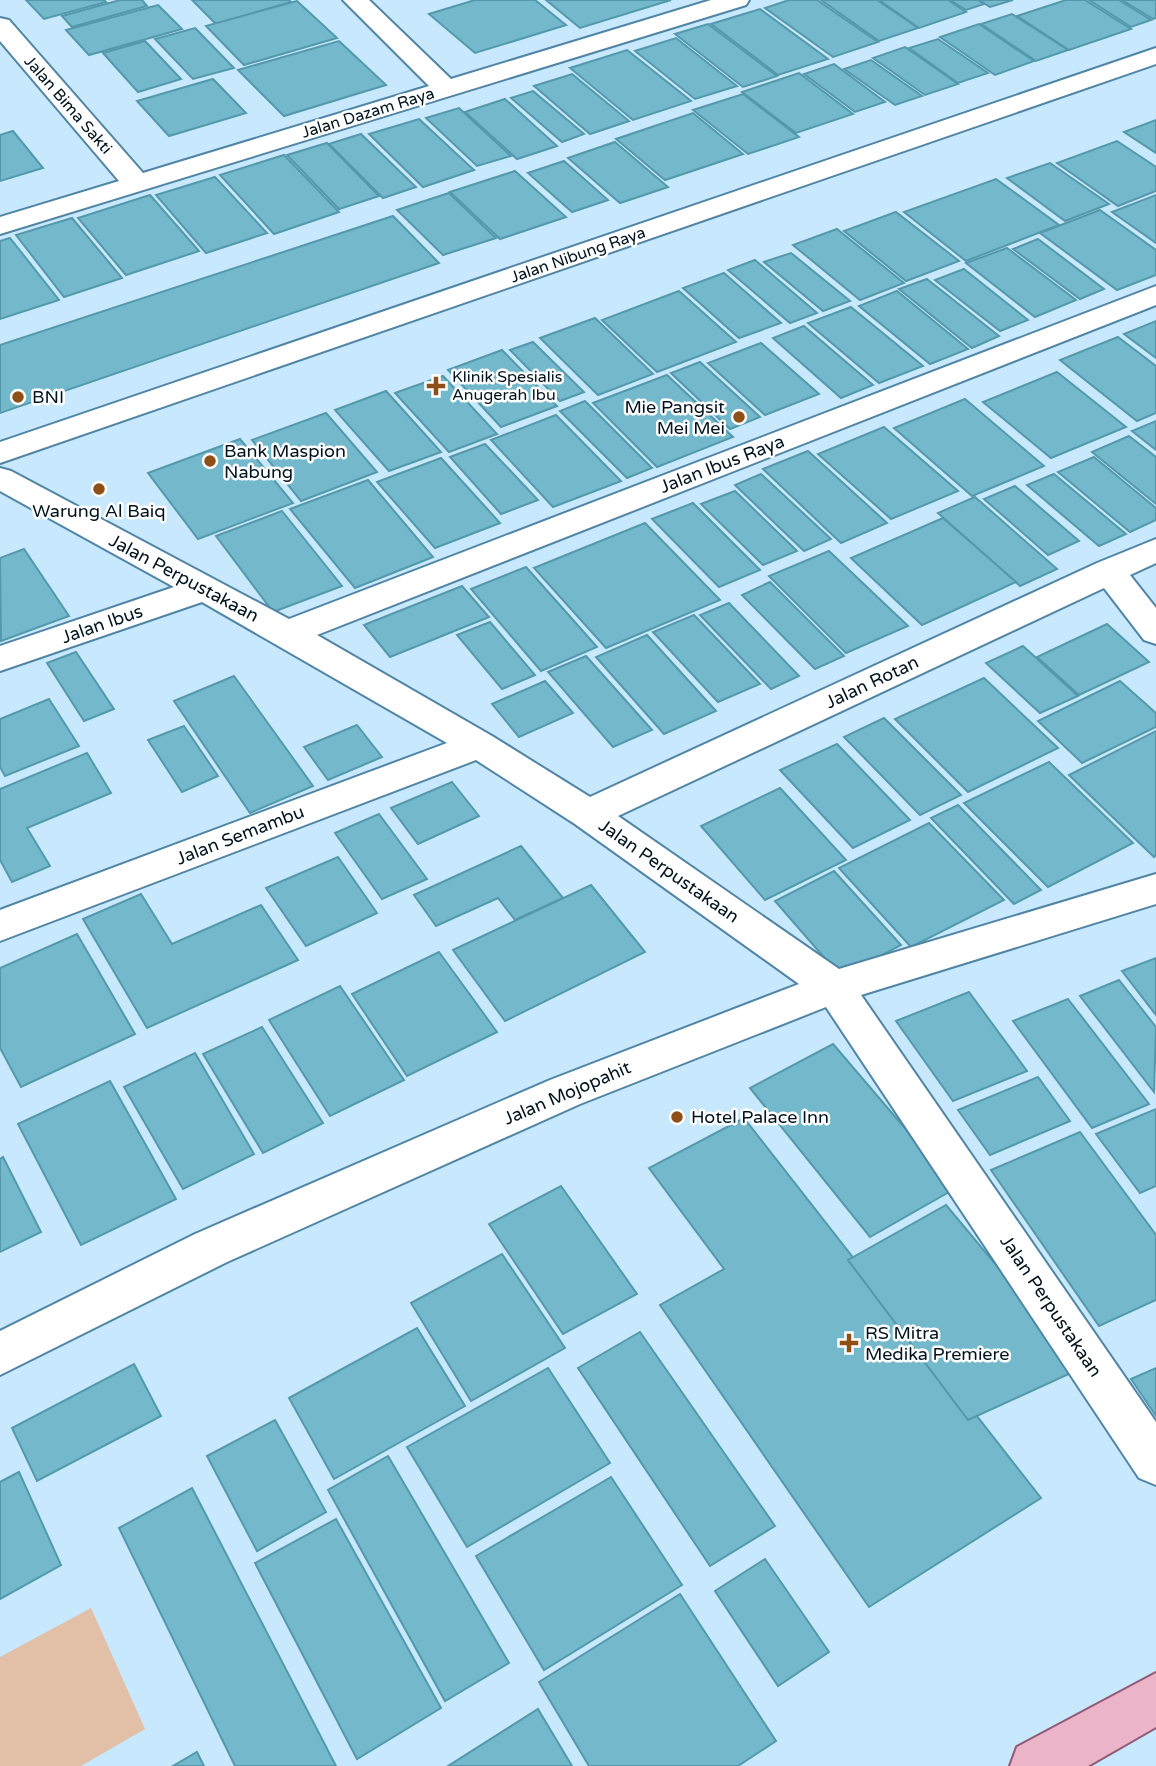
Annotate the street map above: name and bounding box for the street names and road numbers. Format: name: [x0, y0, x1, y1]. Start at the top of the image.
street label: Jalan Bima Sakti: [20, 52, 116, 158]
street label: Jalan Dazam Raya: [299, 83, 437, 143]
street label: Jalan Nibung Raya: [508, 222, 648, 288]
street label: Jalan Ibus Raya: [657, 430, 787, 498]
street label: Jalan Perpustakaan: [105, 529, 263, 627]
street label: Jalan Ibus: [58, 600, 146, 648]
street label: Jalan Rotan: [822, 651, 922, 713]
street label: Jalan Semambu: [173, 800, 307, 870]
street label: Jalan Perpustakaan: [595, 814, 743, 928]
street label: Jalan Mojopahit: [500, 1056, 634, 1130]
street label: Jalan Perpustakaan: [995, 1231, 1107, 1381]

